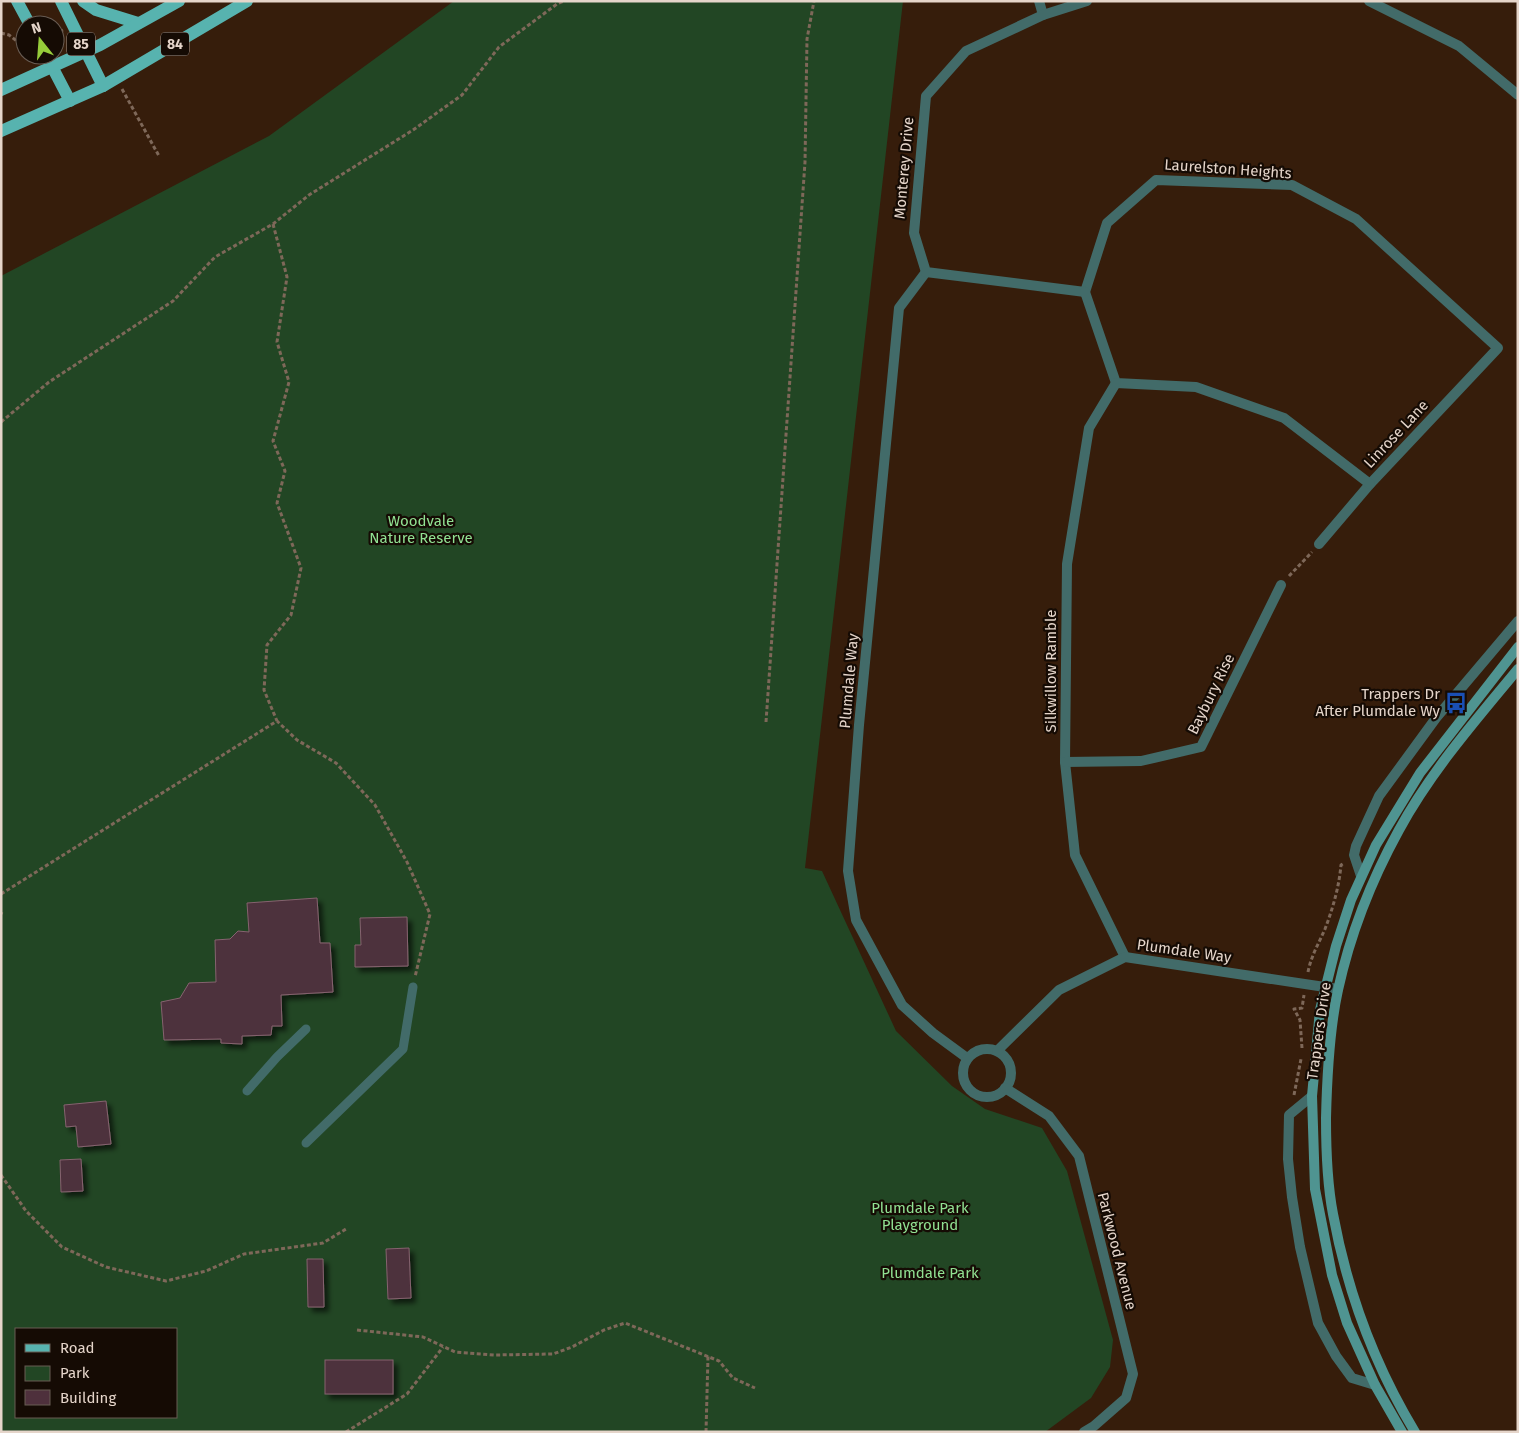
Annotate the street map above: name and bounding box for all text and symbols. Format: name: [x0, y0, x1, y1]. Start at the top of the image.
north arrow: [15, 15, 65, 65]
text: N: [29, 19, 43, 38]
road number: 85: [67, 33, 95, 56]
road number: 84: [161, 33, 189, 56]
street label: Monterey Drive: [891, 116, 917, 220]
street label: Laurelston Heights: [1164, 156, 1292, 182]
street label: Linrose Lane: [1360, 396, 1432, 472]
park label: Woodvale Nature Reserve: [369, 512, 473, 547]
street label: Silkwillow Ramble: [1042, 609, 1060, 733]
street label: Plumdale Way: [836, 632, 862, 729]
street label: Baybury Rise: [1184, 651, 1238, 737]
place label: Trappers Dr After Plumdale Wy: [1315, 685, 1441, 720]
bus stop icon: Trappers Dr After Plumdale Wy: [1443, 690, 1469, 716]
street label: Plumdale Way: [1136, 935, 1233, 967]
street label: Trappers Drive: [1303, 981, 1335, 1081]
street label: Parkwood Avenue: [1094, 1190, 1140, 1312]
park label: Plumdale Park Playground: [871, 1199, 969, 1234]
park label: Plumdale Park: [881, 1264, 979, 1282]
legend: [15, 1328, 178, 1418]
text: Road: [60, 1339, 95, 1357]
text: Park: [60, 1364, 90, 1382]
text: Building: [60, 1389, 116, 1407]

